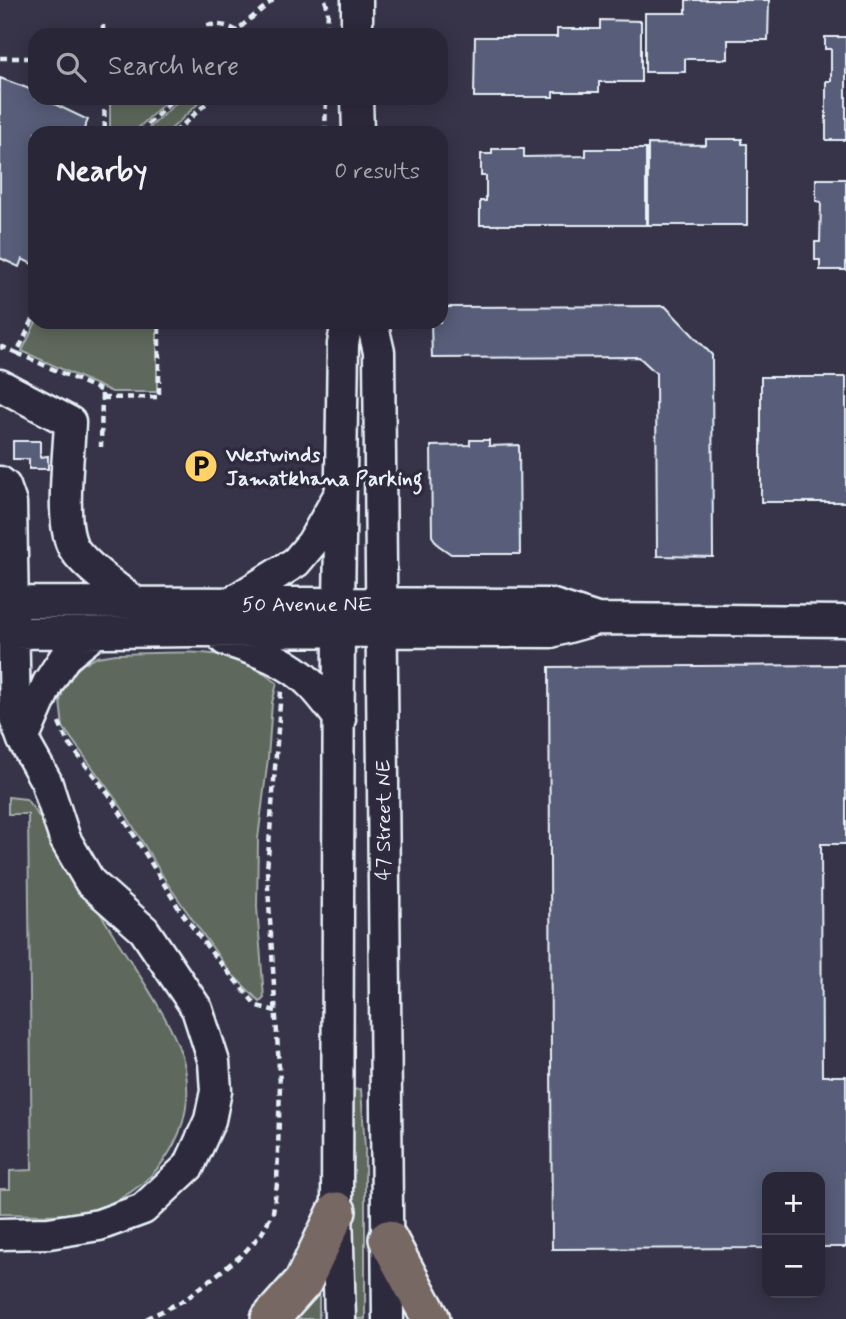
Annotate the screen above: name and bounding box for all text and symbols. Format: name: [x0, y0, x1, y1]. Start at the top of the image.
search box: [28, 28, 448, 105]
icon: search: [52, 48, 90, 86]
text: Search here: [108, 50, 239, 84]
text: Nearby: [56, 152, 147, 191]
text: 0 results: [334, 157, 420, 187]
place label: Westwinds Jamatkhana Parking: [225, 441, 423, 495]
parking icon: Westwinds Jamatkhana Parking: [182, 447, 220, 485]
street label: 50 Avenue NE: [242, 591, 372, 619]
street label: 47 Street NE: [370, 760, 398, 880]
map controls: [762, 1172, 825, 1298]
button: +: [762, 1172, 825, 1235]
button: −: [762, 1235, 825, 1298]

